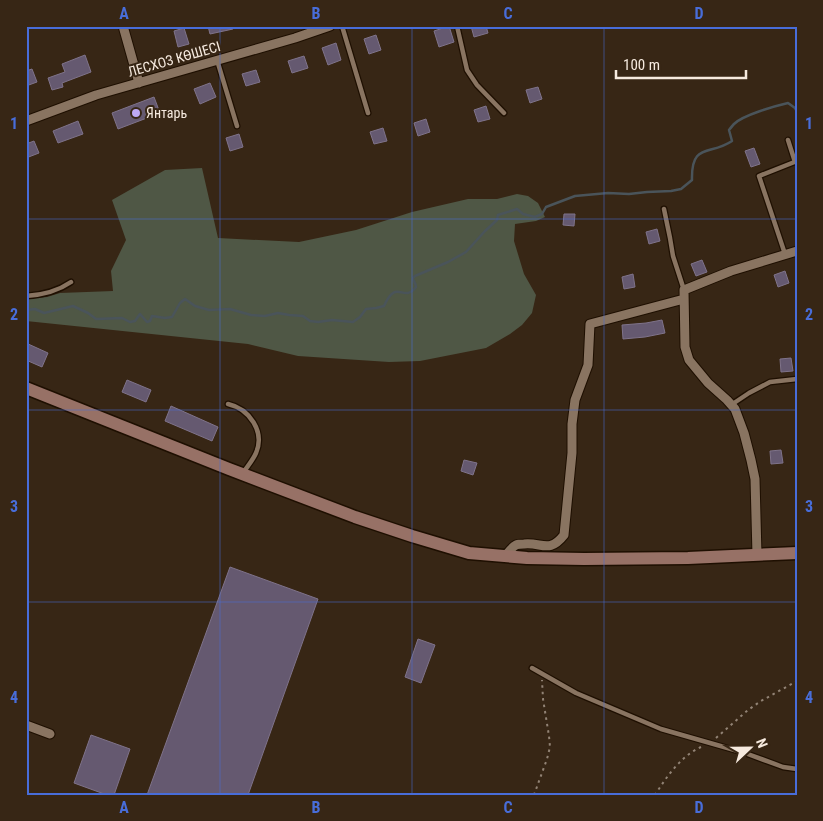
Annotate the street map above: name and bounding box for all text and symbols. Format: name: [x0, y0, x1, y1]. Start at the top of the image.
text: A: [119, 4, 129, 23]
text: B: [312, 4, 321, 23]
text: C: [503, 4, 513, 23]
text: D: [694, 4, 704, 23]
street label: ЛЕСХОЗ КӨШЕСІ: [126, 38, 222, 80]
scale bar: [616, 48, 746, 80]
text: 100 m: [623, 56, 660, 74]
place label: Янтарь: [146, 105, 187, 121]
marker: Янтарь: [130, 107, 142, 119]
text: 1: [10, 114, 18, 133]
text: 1: [805, 114, 813, 133]
text: 2: [10, 305, 18, 324]
text: 2: [805, 305, 813, 324]
text: 3: [10, 497, 18, 516]
text: 3: [805, 497, 813, 516]
text: 4: [10, 688, 18, 707]
text: 4: [805, 688, 813, 707]
north arrow: [726, 724, 776, 774]
text: N: [753, 736, 771, 750]
text: A: [119, 798, 129, 817]
text: B: [312, 798, 321, 817]
text: C: [503, 798, 513, 817]
text: D: [694, 798, 704, 817]

